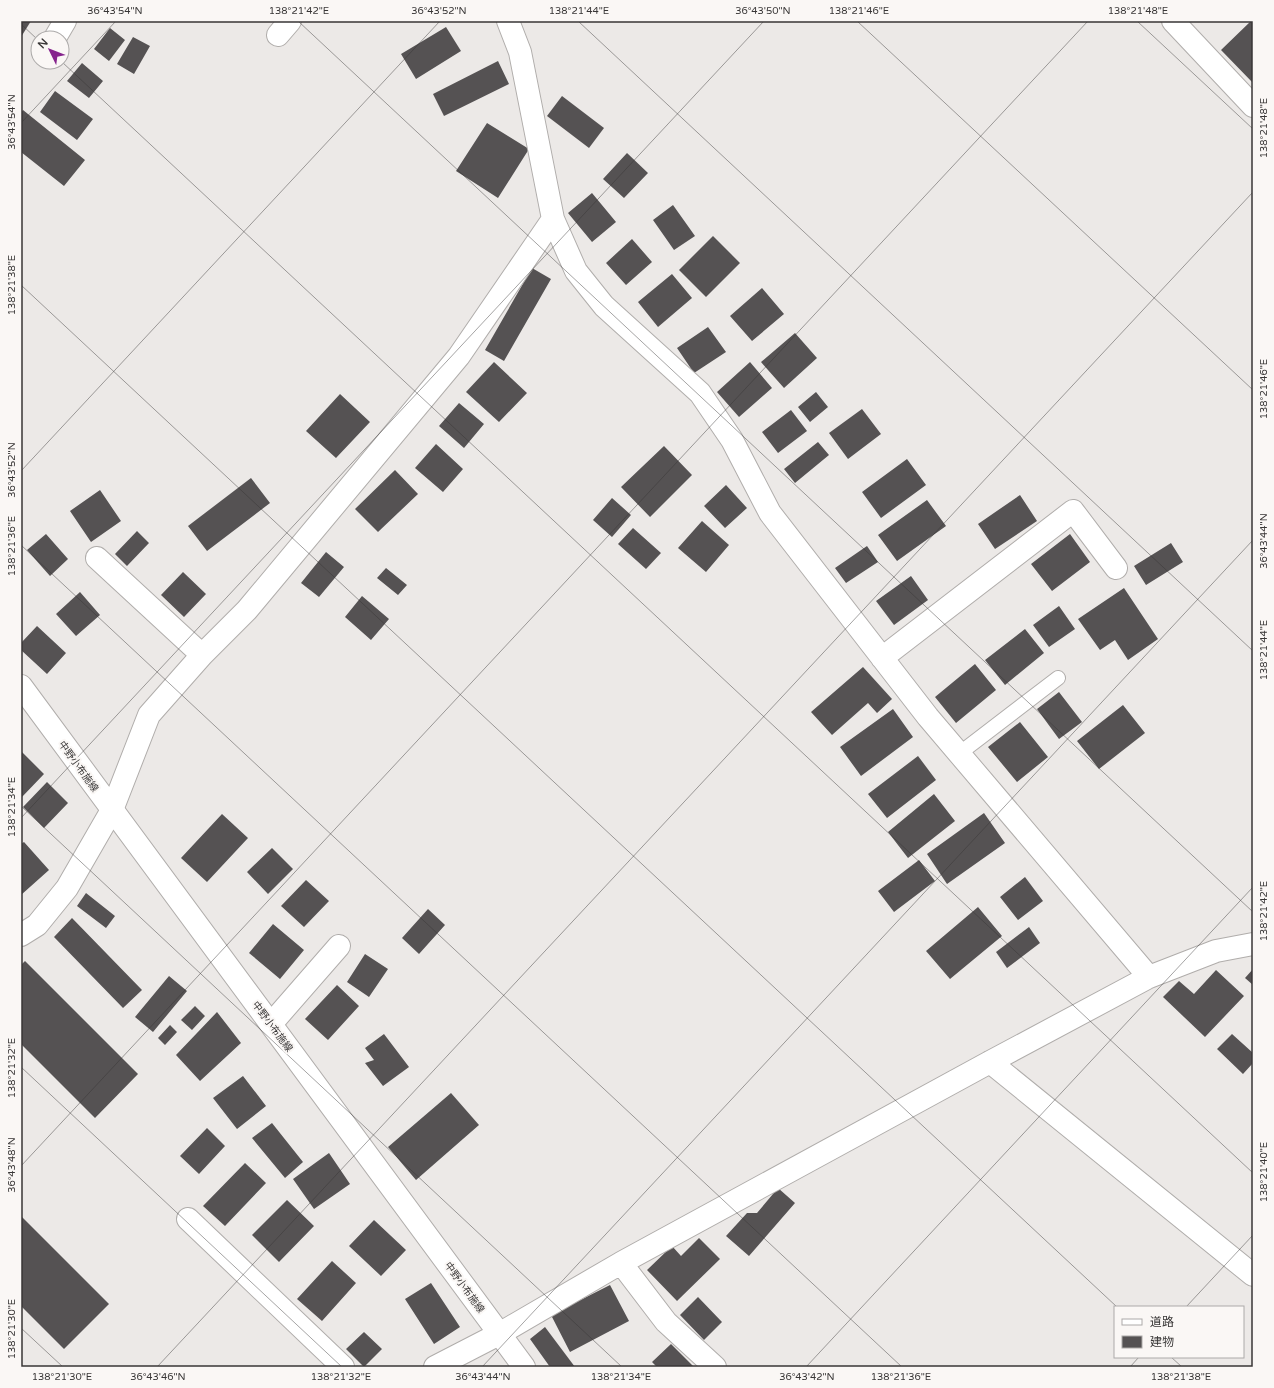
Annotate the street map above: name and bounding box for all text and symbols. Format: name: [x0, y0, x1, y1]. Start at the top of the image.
text: 36°43'54"N: [87, 5, 143, 17]
text: 138°21'42"E: [269, 5, 329, 17]
text: 36°43'52"N: [411, 5, 467, 17]
text: 138°21'44"E: [549, 5, 609, 17]
text: 36°43'50"N: [735, 5, 791, 17]
text: 138°21'46"E: [829, 5, 889, 17]
text: 138°21'48"E: [1108, 5, 1168, 17]
north arrow: [30, 30, 70, 70]
text: N: [35, 36, 51, 51]
text: 36°43'54"N: [6, 94, 18, 150]
text: 138°21'48"E: [1258, 98, 1270, 158]
text: 138°21'38"E: [6, 255, 18, 315]
text: 138°21'46"E: [1258, 359, 1270, 419]
text: 36°43'52"N: [6, 442, 18, 498]
text: 36°43'44"N: [1258, 513, 1270, 569]
text: 138°21'36"E: [6, 516, 18, 576]
text: 138°21'44"E: [1258, 620, 1270, 680]
street label: 中野小布施線: [56, 739, 101, 794]
text: 138°21'34"E: [6, 777, 18, 837]
text: 138°21'42"E: [1258, 881, 1270, 941]
street label: 中野小布施線: [249, 999, 295, 1054]
text: 138°21'32"E: [6, 1038, 18, 1098]
text: 36°43'48"N: [6, 1137, 18, 1193]
text: 138°21'40"E: [1258, 1142, 1270, 1202]
street label: 中野小布施線: [442, 1260, 487, 1315]
text: 138°21'30"E: [6, 1299, 18, 1359]
legend: [1114, 1306, 1244, 1358]
text: 道路: [1150, 1315, 1174, 1329]
text: 建物: [1150, 1335, 1174, 1349]
text: 138°21'30"E: [32, 1371, 92, 1383]
text: 36°43'46"N: [130, 1371, 186, 1383]
text: 138°21'32"E: [311, 1371, 371, 1383]
text: 36°43'44"N: [455, 1371, 511, 1383]
text: 138°21'34"E: [591, 1371, 651, 1383]
text: 36°43'42"N: [779, 1371, 835, 1383]
text: 138°21'36"E: [871, 1371, 931, 1383]
text: 138°21'38"E: [1151, 1371, 1211, 1383]

